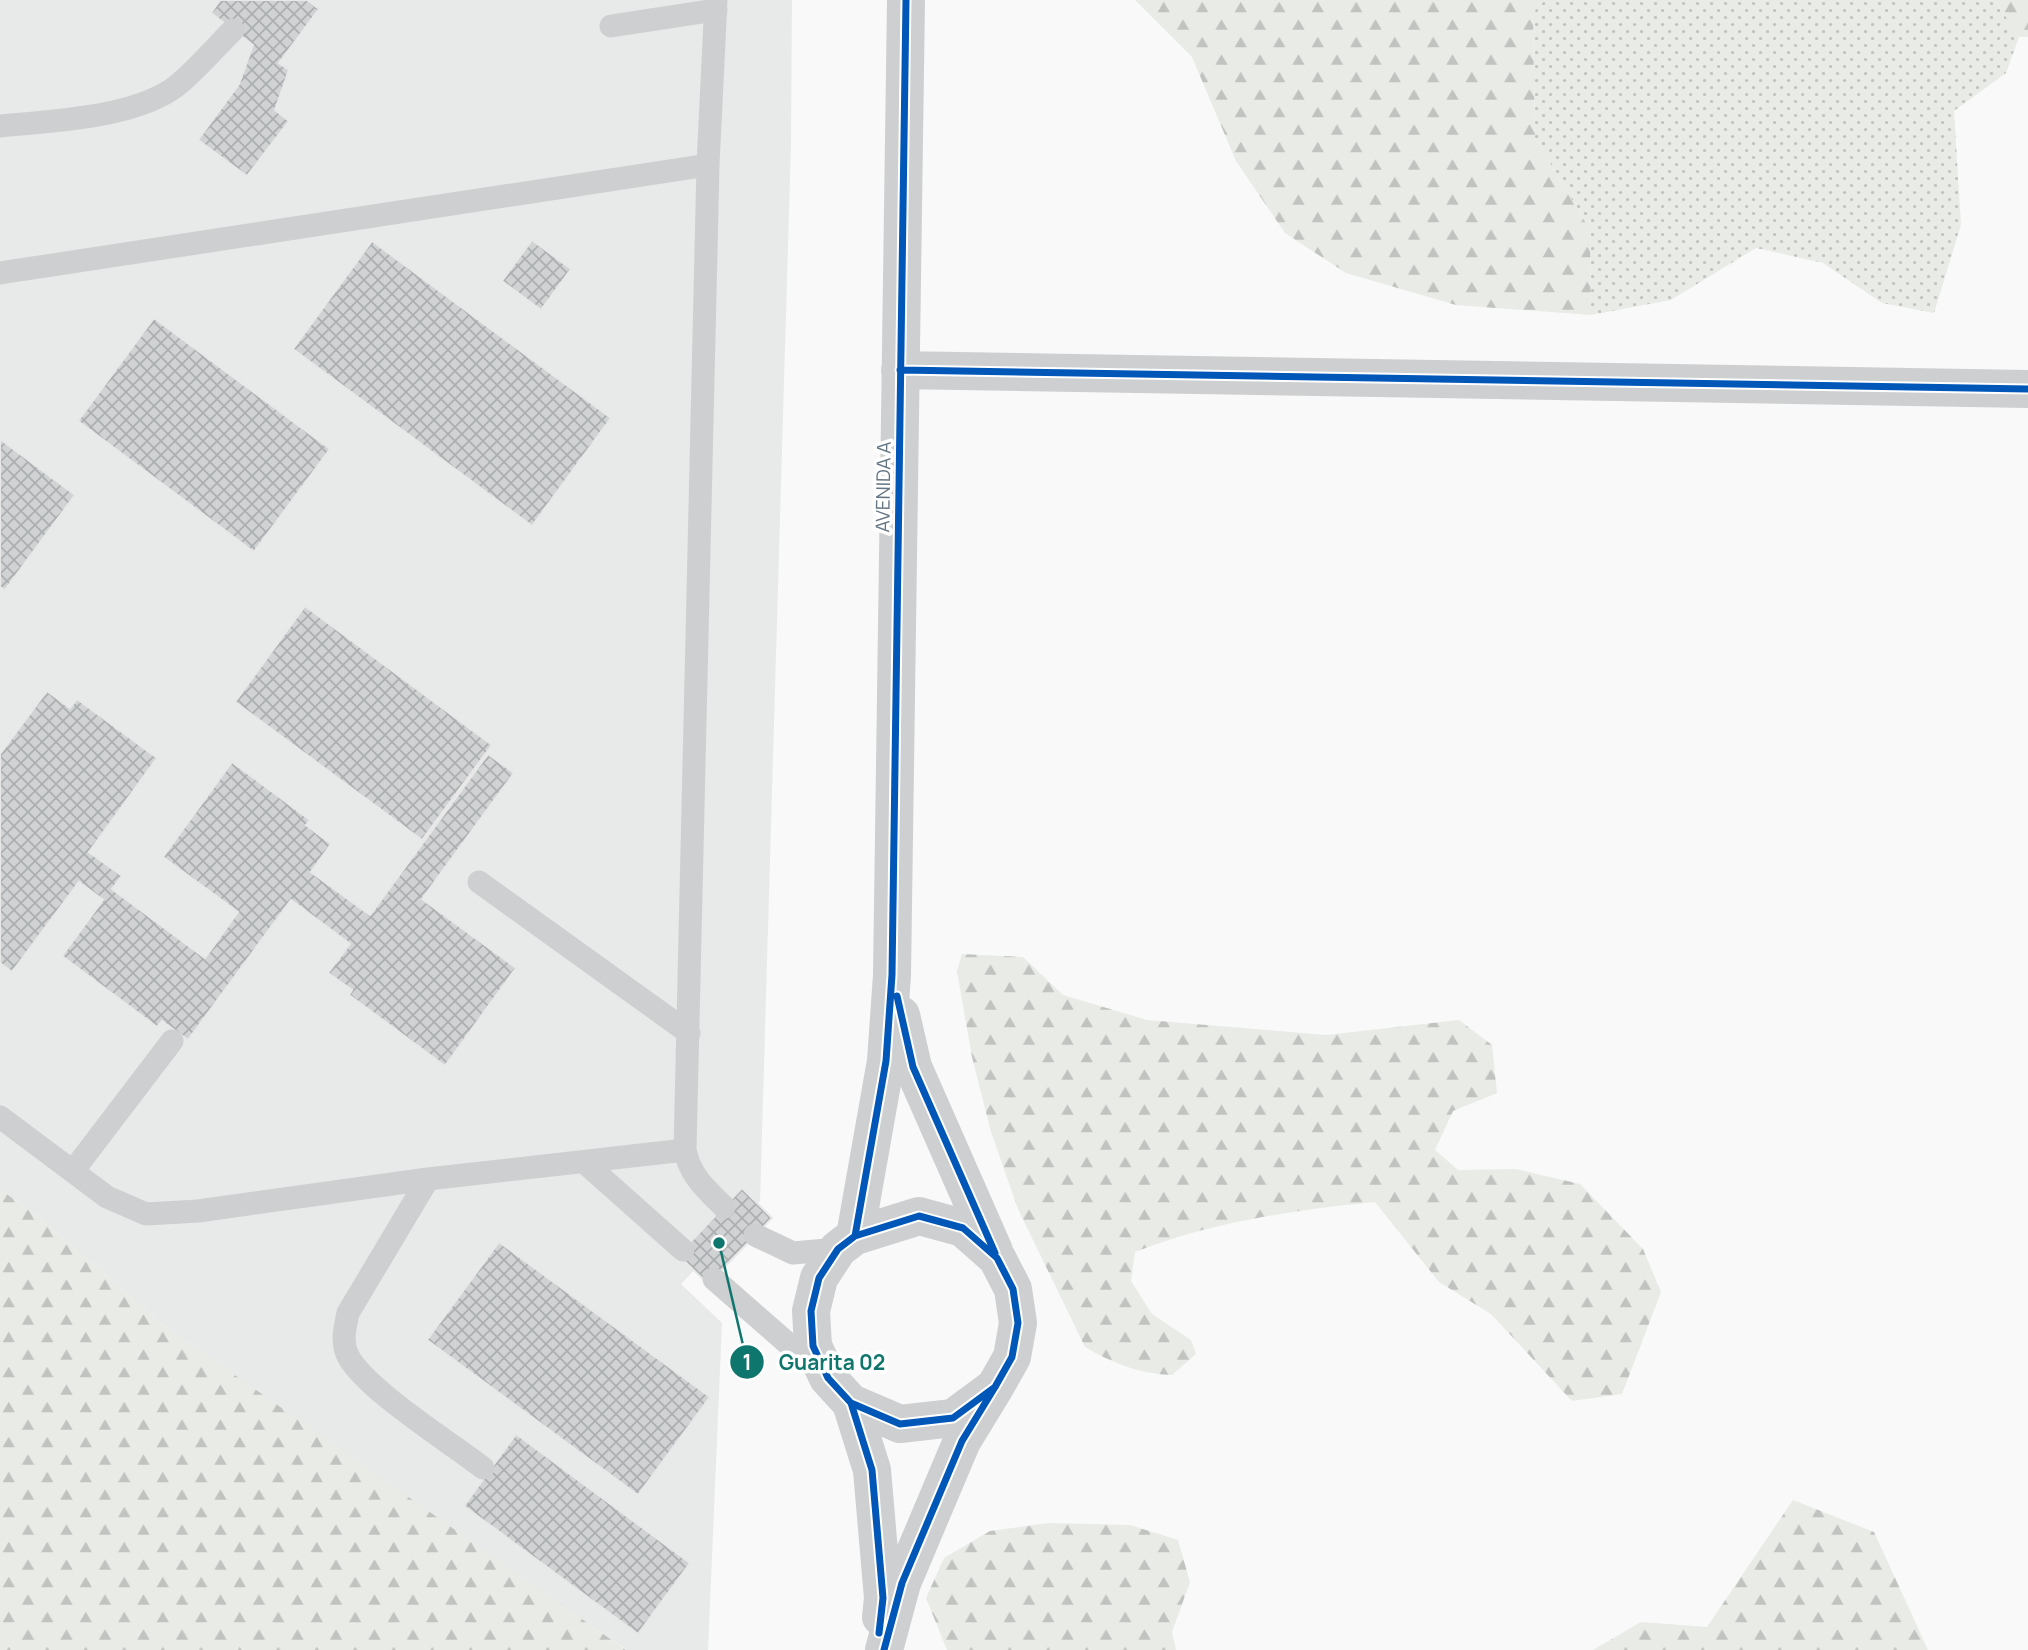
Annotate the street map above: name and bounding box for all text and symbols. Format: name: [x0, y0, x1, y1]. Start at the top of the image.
street label: AVENIDA A: [869, 441, 897, 533]
callout: Guarita 02: [729, 1341, 899, 1383]
text: 1: [742, 1348, 752, 1376]
text: Guarita 02: [779, 1348, 885, 1376]

